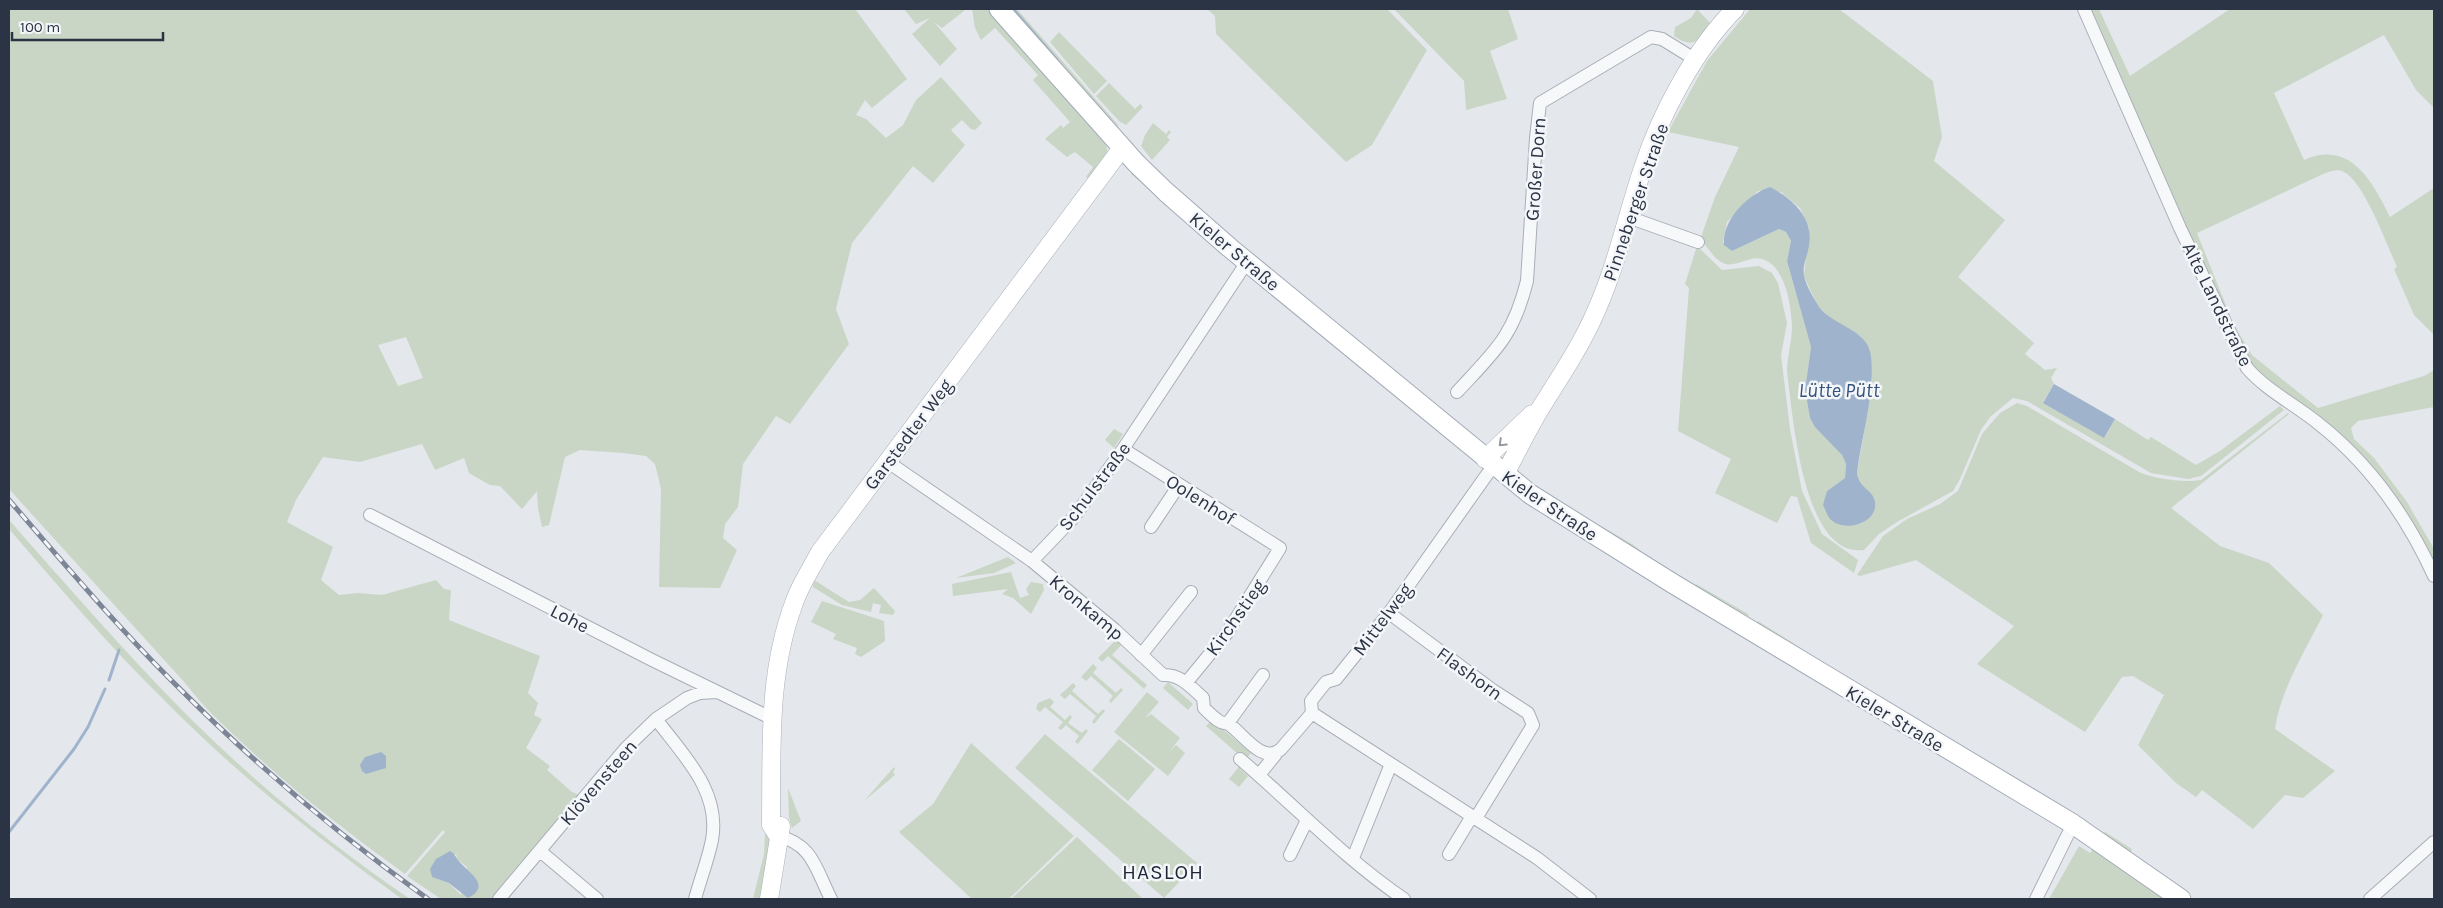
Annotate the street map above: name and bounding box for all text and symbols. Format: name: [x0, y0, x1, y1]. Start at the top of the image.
scale bar: [12, 10, 164, 42]
text: 100 m: [20, 18, 60, 36]
street label: Großer Dorn: [1521, 117, 1551, 221]
street label: Pinneberger Straße: [1599, 120, 1673, 284]
street label: Kieler Straße: [1185, 208, 1284, 296]
street label: Alte Landstraße: [2177, 239, 2257, 370]
street label: Garstedter Weg: [860, 375, 958, 494]
water label: Lütte Pütt: [1799, 379, 1880, 402]
one-way arrow: [1499, 437, 1508, 446]
street label: Schulstraße: [1054, 438, 1135, 535]
street label: Kieler Straße: [1497, 466, 1602, 546]
street label: Oolenhof: [1162, 470, 1240, 530]
street label: Kronkamp: [1045, 570, 1128, 645]
street label: Kirchstieg: [1201, 575, 1270, 660]
street label: Mittelweg: [1348, 579, 1417, 660]
street label: Lohe: [547, 600, 593, 638]
street label: Flashorn: [1432, 643, 1507, 705]
street label: Kieler Straße: [1841, 681, 1948, 757]
street label: Klövensteen: [556, 735, 642, 830]
district label: HASLOH: [1122, 860, 1204, 884]

